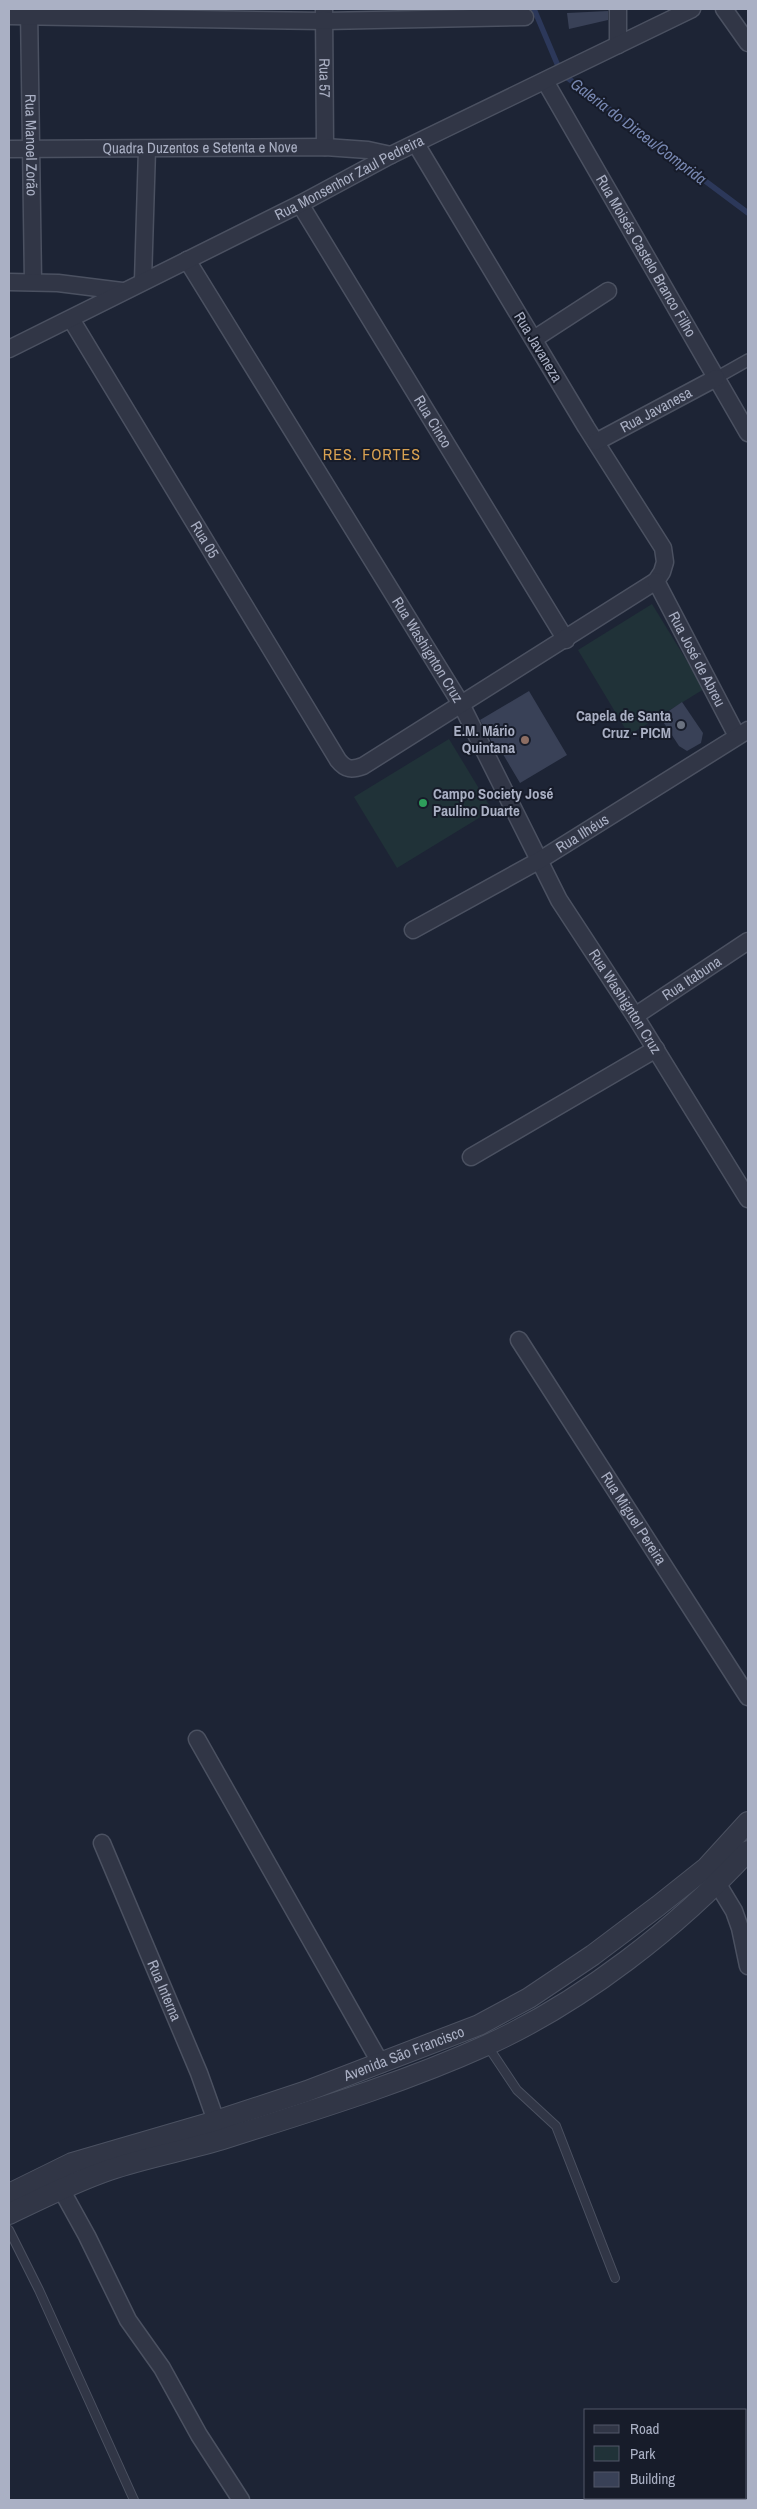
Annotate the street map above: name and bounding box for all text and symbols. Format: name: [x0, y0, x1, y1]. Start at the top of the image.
street label: Rua 57: [314, 58, 336, 98]
water label: Galeria do Dirceu/Comprida: [567, 73, 711, 189]
street label: Rua Manoel Zorão: [20, 94, 43, 196]
street label: Rua Monsenhor Zaul Pedreira: [271, 130, 427, 225]
street label: Quadra Duzentos e Setenta e Nove: [102, 136, 298, 158]
street label: Rua Moisés Castelo Branco Filho: [591, 171, 701, 341]
street label: Rua Javaneza: [509, 308, 568, 386]
street label: Rua Javanesa: [616, 382, 696, 437]
street label: Rua Cinco: [409, 391, 457, 452]
district label: RES. FORTES: [323, 443, 421, 465]
street label: Rua 05: [186, 517, 224, 562]
street label: Rua Washignton Cruz: [387, 593, 469, 706]
street label: Rua José de Abreu: [664, 607, 731, 710]
place label: Capela de Santa Cruz - PICM: [576, 705, 671, 743]
marker: Capela de Santa Cruz - PICM: [675, 719, 687, 731]
place label: E.M. Mário Quintana: [453, 720, 515, 758]
marker: E.M. Mário Quintana: [519, 734, 531, 746]
place label: Campo Society José Paulino Duarte: [433, 783, 553, 821]
marker: Campo Society José Paulino Duarte: [417, 797, 429, 809]
street label: Rua Ilhéus: [552, 809, 613, 858]
street label: Rua Washignton Cruz: [584, 945, 667, 1058]
street label: Rua Itabuna: [658, 951, 725, 1005]
street label: Rua Miguel Pereira: [596, 1468, 672, 1569]
street label: Rua Interna: [142, 1957, 187, 2024]
street label: Avenida São Francisco: [340, 2021, 467, 2086]
legend: [584, 2409, 747, 2499]
text: Road: [630, 2418, 659, 2439]
text: Park: [630, 2443, 656, 2464]
text: Building: [630, 2468, 675, 2489]

